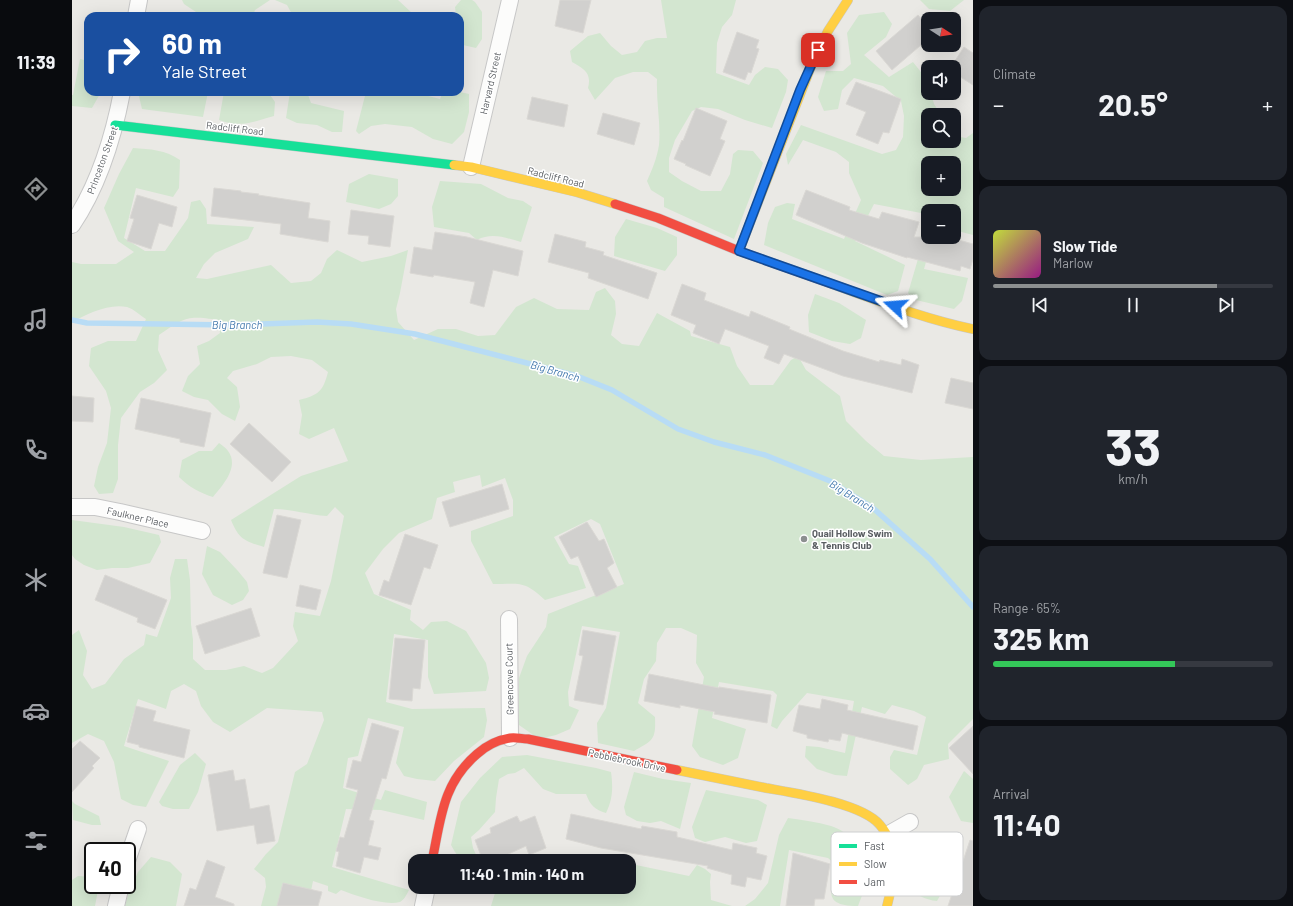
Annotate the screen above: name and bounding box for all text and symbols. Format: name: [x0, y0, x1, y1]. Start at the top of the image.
north arrow: [921, 12, 961, 52]
map controls: [921, 12, 961, 244]
text: 60 m: [162, 26, 222, 60]
icon: right: [96, 28, 148, 80]
pin: [801, 33, 835, 67]
icon: arrive: [807, 39, 829, 61]
street label: Harvard Street: [477, 50, 503, 115]
text: 11:39: [17, 51, 55, 73]
text: Yale Street: [162, 60, 247, 82]
button: sound: [921, 60, 961, 100]
text: Climate: [993, 66, 1036, 82]
text: 20.5°: [1098, 86, 1168, 122]
text: −: [993, 91, 1004, 117]
text: +: [1262, 91, 1273, 117]
button: search: [921, 108, 961, 148]
street label: Radcliff Road: [205, 119, 265, 137]
street label: Princeton Street: [84, 124, 120, 196]
button: +: [921, 156, 961, 196]
street label: Radcliff Road: [526, 164, 586, 190]
icon: directions: [22, 175, 50, 203]
button: −: [921, 204, 961, 244]
text: Slow Tide: [1053, 237, 1117, 255]
text: Marlow: [1053, 255, 1093, 271]
position arrow: [874, 285, 916, 327]
icon: previous: [1029, 294, 1051, 316]
icon: pause: [1122, 294, 1144, 316]
icon: next: [1215, 294, 1237, 316]
icon: music: [22, 306, 50, 334]
water label: Big Branch: [212, 318, 262, 331]
water label: Big Branch: [529, 357, 581, 384]
text: 33: [1105, 414, 1161, 476]
icon: phone: [22, 436, 50, 464]
text: km/h: [1118, 471, 1148, 487]
water label: Big Branch: [827, 477, 877, 515]
street label: Faulkner Place: [106, 504, 170, 530]
place label: Quail Hollow Swim & Tennis Club: [812, 527, 892, 551]
marker: Quail Hollow Swim & Tennis Club: [799, 534, 809, 544]
icon: climate: [22, 566, 50, 594]
text: Range · 65%: [993, 600, 1061, 616]
text: 325 km: [993, 620, 1089, 656]
street label: Greencove Court: [502, 642, 516, 715]
icon: car: [22, 697, 50, 725]
street label: Pebblebrook Drive: [587, 746, 667, 774]
text: Arrival: [993, 786, 1029, 802]
text: 11:40: [993, 806, 1061, 842]
icon: filters: [22, 827, 50, 855]
legend: [831, 832, 963, 896]
text: Fast: [864, 839, 885, 852]
speed limit sign: 40: [84, 842, 136, 894]
text: Slow: [864, 857, 887, 870]
text: 11:40 · 1 min · 140 m: [460, 865, 584, 883]
text: Jam: [864, 875, 885, 888]

